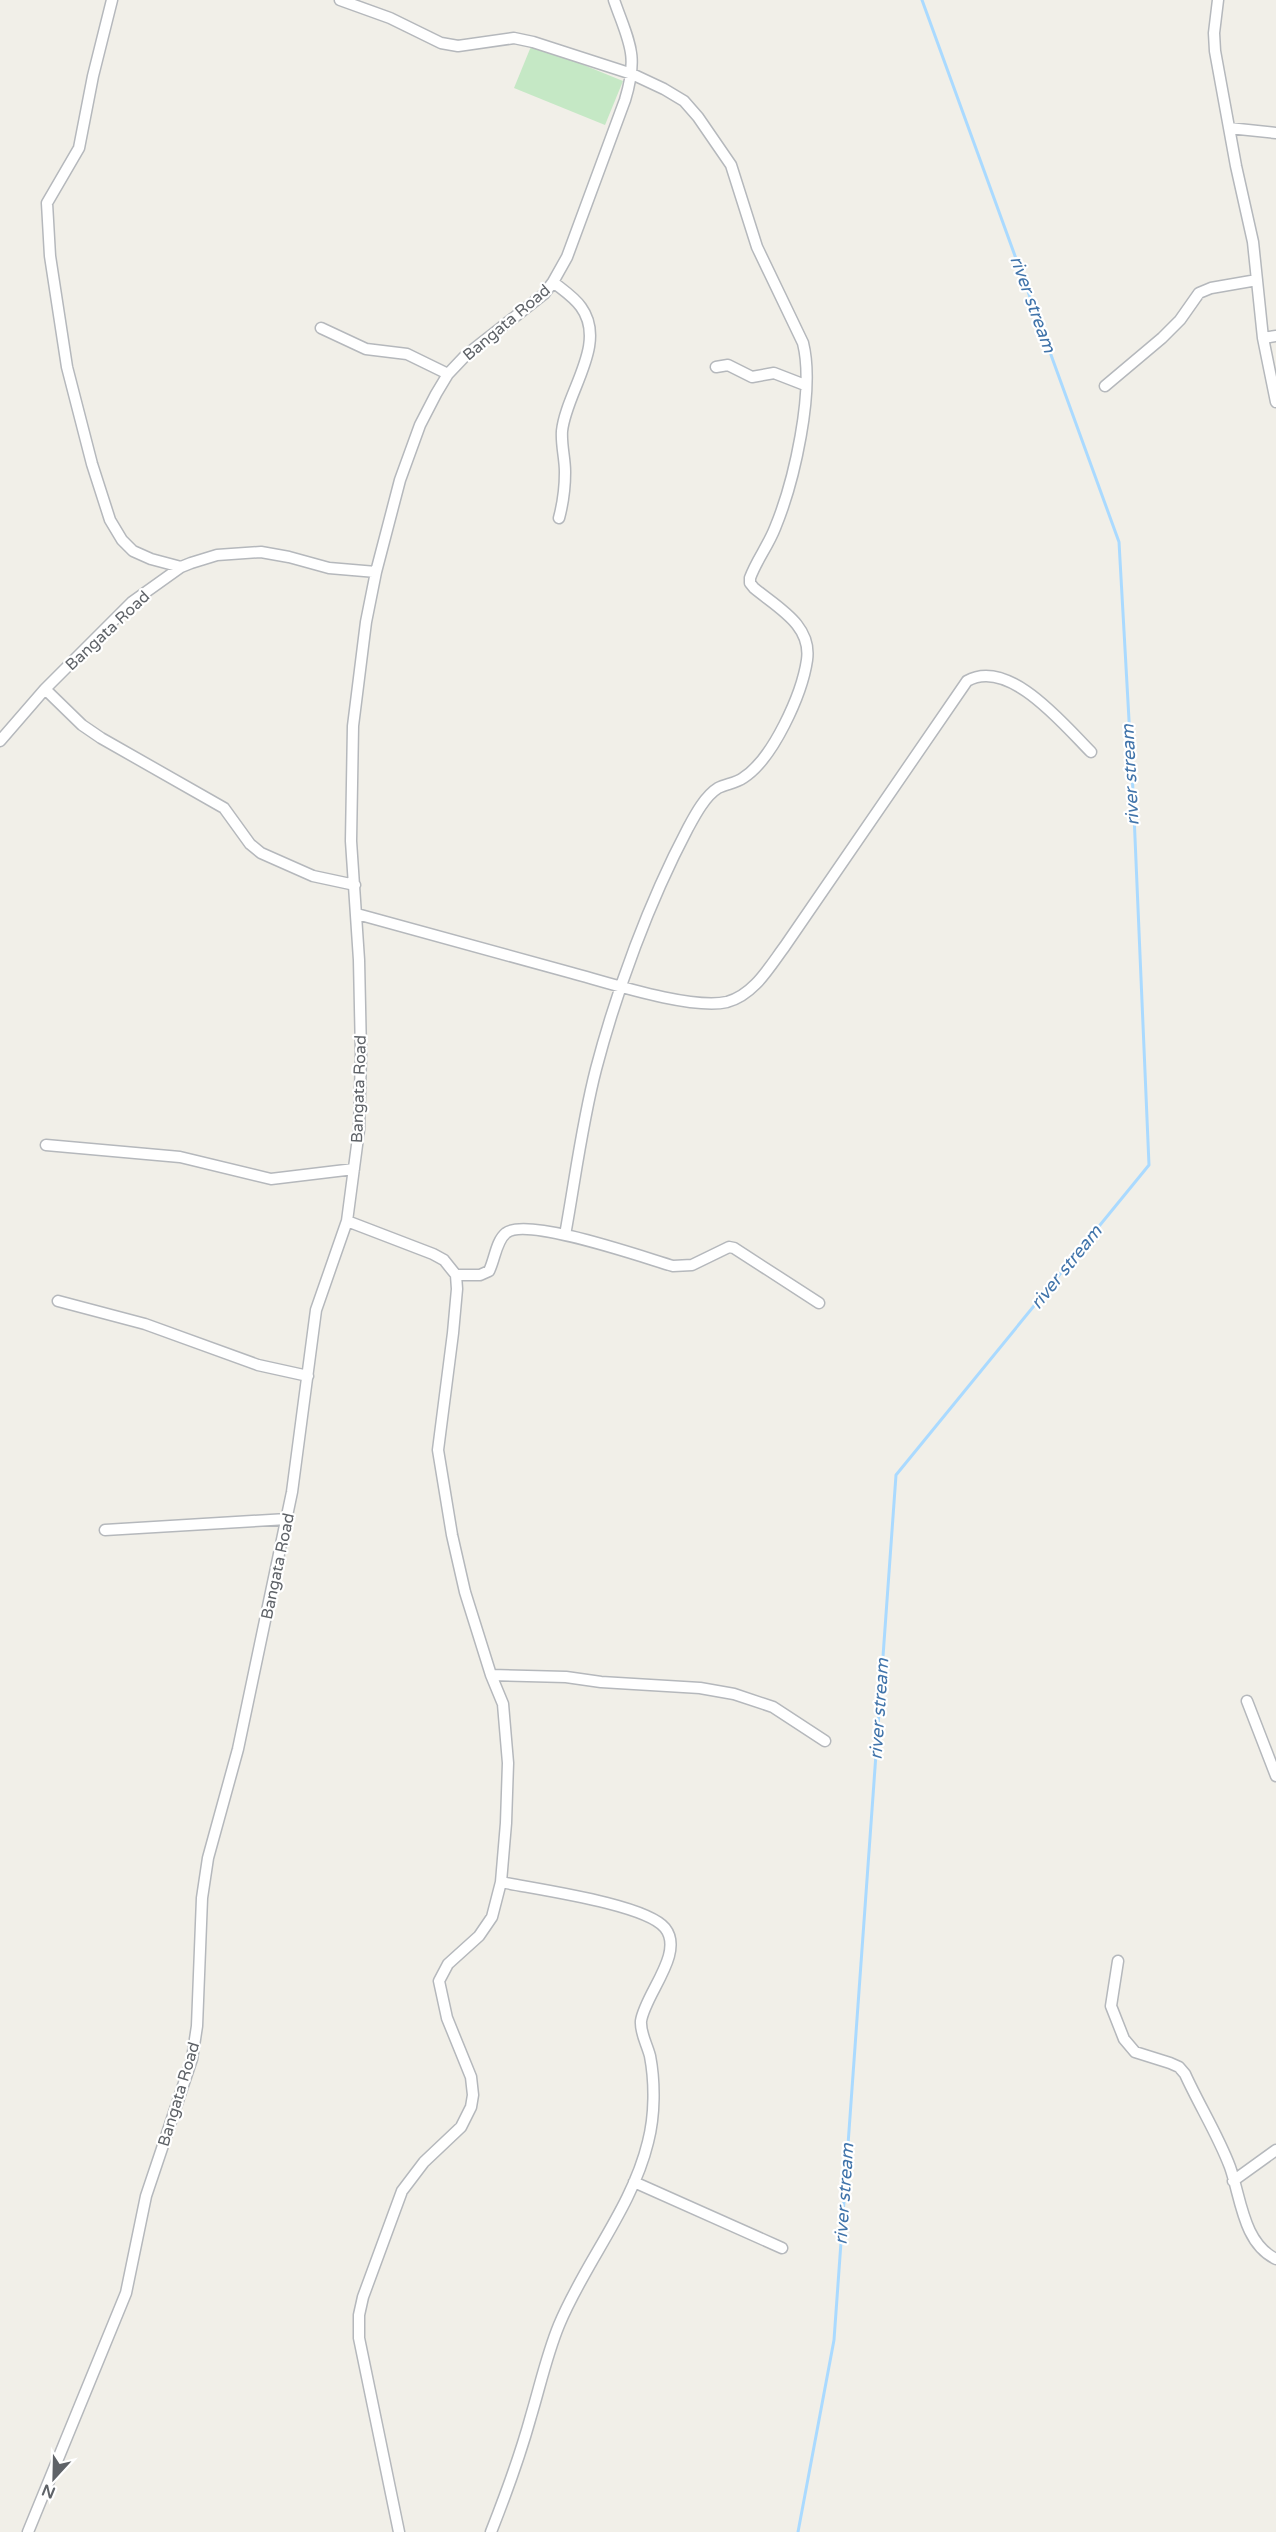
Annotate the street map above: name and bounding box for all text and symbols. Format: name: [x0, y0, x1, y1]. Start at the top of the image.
water label: river stream: [1005, 253, 1061, 356]
street label: Bangata Road: [459, 280, 555, 365]
street label: Bangata Road: [61, 587, 154, 675]
water label: river stream: [1116, 723, 1144, 826]
street label: Bangata Road: [347, 1035, 371, 1143]
water label: river stream: [1026, 1220, 1107, 1313]
street label: Bangata Road: [257, 1511, 299, 1621]
water label: river stream: [864, 1657, 894, 1760]
street label: Bangata Road: [154, 2040, 204, 2149]
water label: river stream: [829, 2142, 859, 2245]
north arrow: [24, 2448, 84, 2508]
text: N: [39, 2479, 58, 2503]

